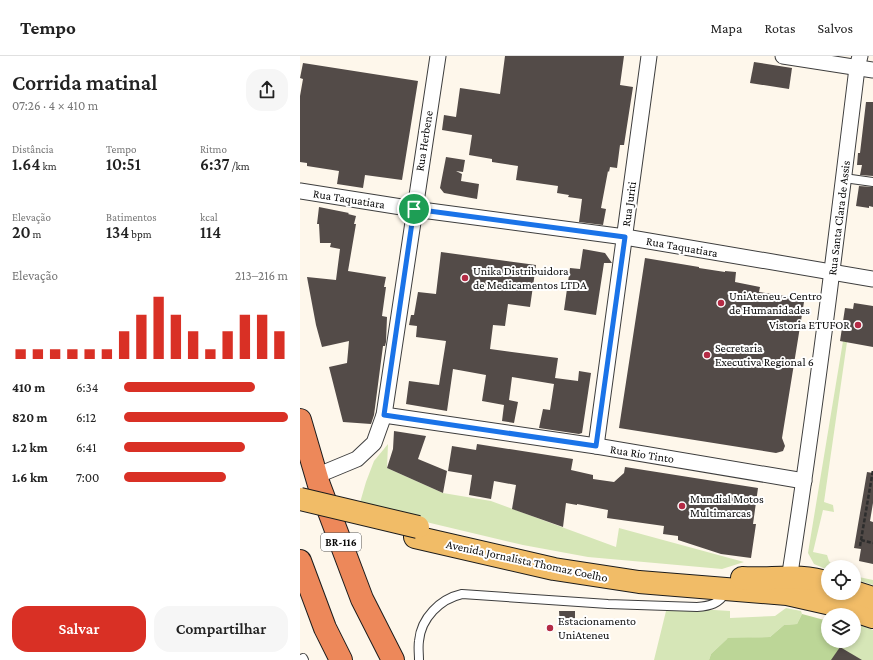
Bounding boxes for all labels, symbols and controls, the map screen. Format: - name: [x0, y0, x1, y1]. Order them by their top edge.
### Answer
- text: Tempo: [20, 17, 76, 38]
- text: Mapa: [711, 20, 742, 36]
- text: Rotas: [764, 20, 796, 36]
- text: Salvos: [818, 20, 853, 36]
- button: share: [246, 69, 288, 111]
- text: Corrida matinal: [12, 70, 157, 95]
- text: 07:26 · 4 × 410 m: [12, 98, 98, 113]
- street label: Rua Herbene: [412, 110, 436, 172]
- text: Distância: [12, 143, 54, 155]
- text: Tempo: [106, 143, 136, 155]
- text: Ritmo: [200, 143, 227, 155]
- text: 1.64: [12, 155, 40, 174]
- text: 10:51: [106, 155, 141, 174]
- text: 6:37: [200, 155, 230, 174]
- text: km: [40, 160, 57, 172]
- text: /km: [230, 160, 250, 172]
- street label: Rua Santa Clara de Assis: [825, 160, 853, 276]
- street label: Rua Juriti: [619, 181, 639, 227]
- street label: Rua Taquatiara: [312, 186, 386, 212]
- pin: [397, 192, 431, 226]
- icon: arrive: [403, 198, 425, 220]
- text: Elevação: [12, 211, 51, 223]
- text: Batimentos: [106, 211, 157, 223]
- text: kcal: [200, 211, 218, 223]
- text: 20: [12, 223, 30, 242]
- text: 134: [106, 223, 129, 242]
- text: 114: [200, 223, 221, 242]
- text: m: [30, 228, 41, 240]
- text: bpm: [129, 228, 152, 240]
- street label: Rua Taquatiara: [645, 234, 719, 260]
- place label: Unika Distribuidora de Medicamentos LTDA: [473, 264, 587, 292]
- text: Elevação: [12, 268, 58, 283]
- text: 213–216 m: [235, 268, 288, 283]
- marker: Unika Distribuidora de Medicamentos LTDA: [460, 273, 470, 283]
- place label: UniAteneu - Centro de Humanidades: [729, 289, 822, 317]
- marker: UniAteneu - Centro de Humanidades: [716, 298, 726, 308]
- place label: Vistoria ETUFOR: [769, 318, 850, 332]
- marker: Vistoria ETUFOR: [853, 320, 863, 330]
- place label: Secretaria Executiva Regional 6: [715, 341, 814, 369]
- marker: Secretaria Executiva Regional 6: [702, 350, 712, 360]
- text: 410 m: [12, 380, 45, 395]
- text: 6:34: [76, 380, 98, 395]
- text: 820 m: [12, 410, 48, 425]
- text: 6:12: [76, 410, 96, 425]
- text: 1.2 km: [12, 440, 48, 455]
- text: 6:41: [76, 440, 97, 455]
- street label: Rua Rio Tinto: [609, 442, 675, 466]
- text: 1.6 km: [12, 470, 48, 485]
- text: 7:00: [76, 470, 99, 485]
- place label: Mundial Motos Multimarcas: [690, 492, 764, 520]
- marker: Mundial Motos Multimarcas: [677, 501, 687, 511]
- road number: BR-116: [321, 533, 361, 551]
- street label: Avenida Jornalista Thomaz Coelho: [445, 537, 609, 585]
- map controls: [821, 560, 861, 648]
- button: locate: [821, 560, 861, 600]
- button: Salvar: [12, 606, 146, 652]
- button: Compartilhar: [154, 606, 288, 652]
- button: layers: [821, 608, 861, 648]
- place label: Estacionamento UniAteneu: [558, 614, 636, 642]
- marker: Estacionamento UniAteneu: [545, 623, 555, 633]

